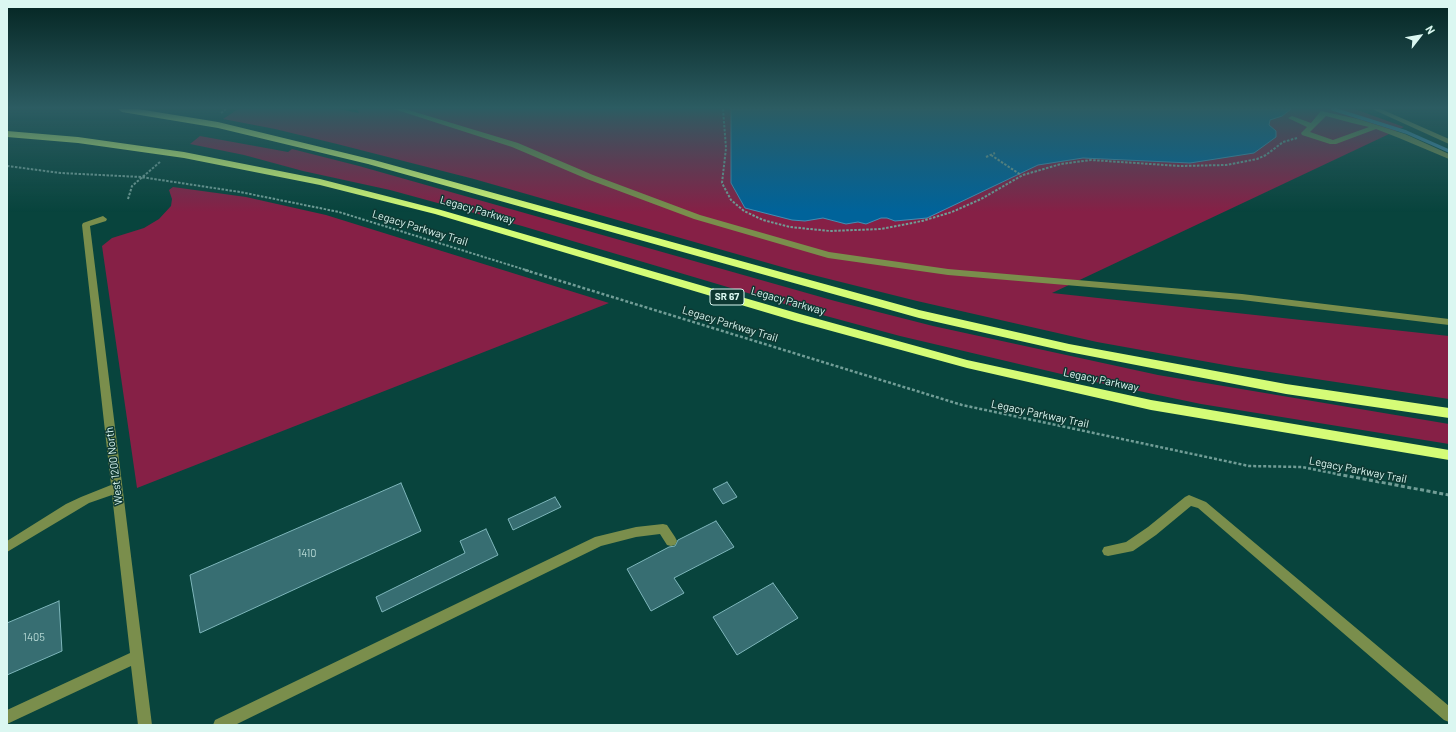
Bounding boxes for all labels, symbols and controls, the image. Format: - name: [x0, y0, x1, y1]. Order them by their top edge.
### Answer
- north arrow: [1400, 16, 1440, 56]
- text: N: [1423, 23, 1438, 36]
- street label: Legacy Parkway: [438, 193, 516, 227]
- street label: Legacy Parkway Trail: [371, 207, 469, 249]
- street label: Legacy Parkway: [749, 284, 827, 318]
- road number: SR 67: [710, 289, 744, 305]
- street label: Legacy Parkway Trail: [681, 303, 779, 345]
- street label: Legacy Parkway: [1062, 366, 1140, 394]
- street label: Legacy Parkway Trail: [990, 397, 1090, 431]
- street label: West 1200 North: [103, 426, 125, 506]
- street label: Legacy Parkway Trail: [1308, 454, 1408, 486]
- house number: 1410: [298, 546, 316, 560]
- house number: 1405: [23, 630, 45, 644]

